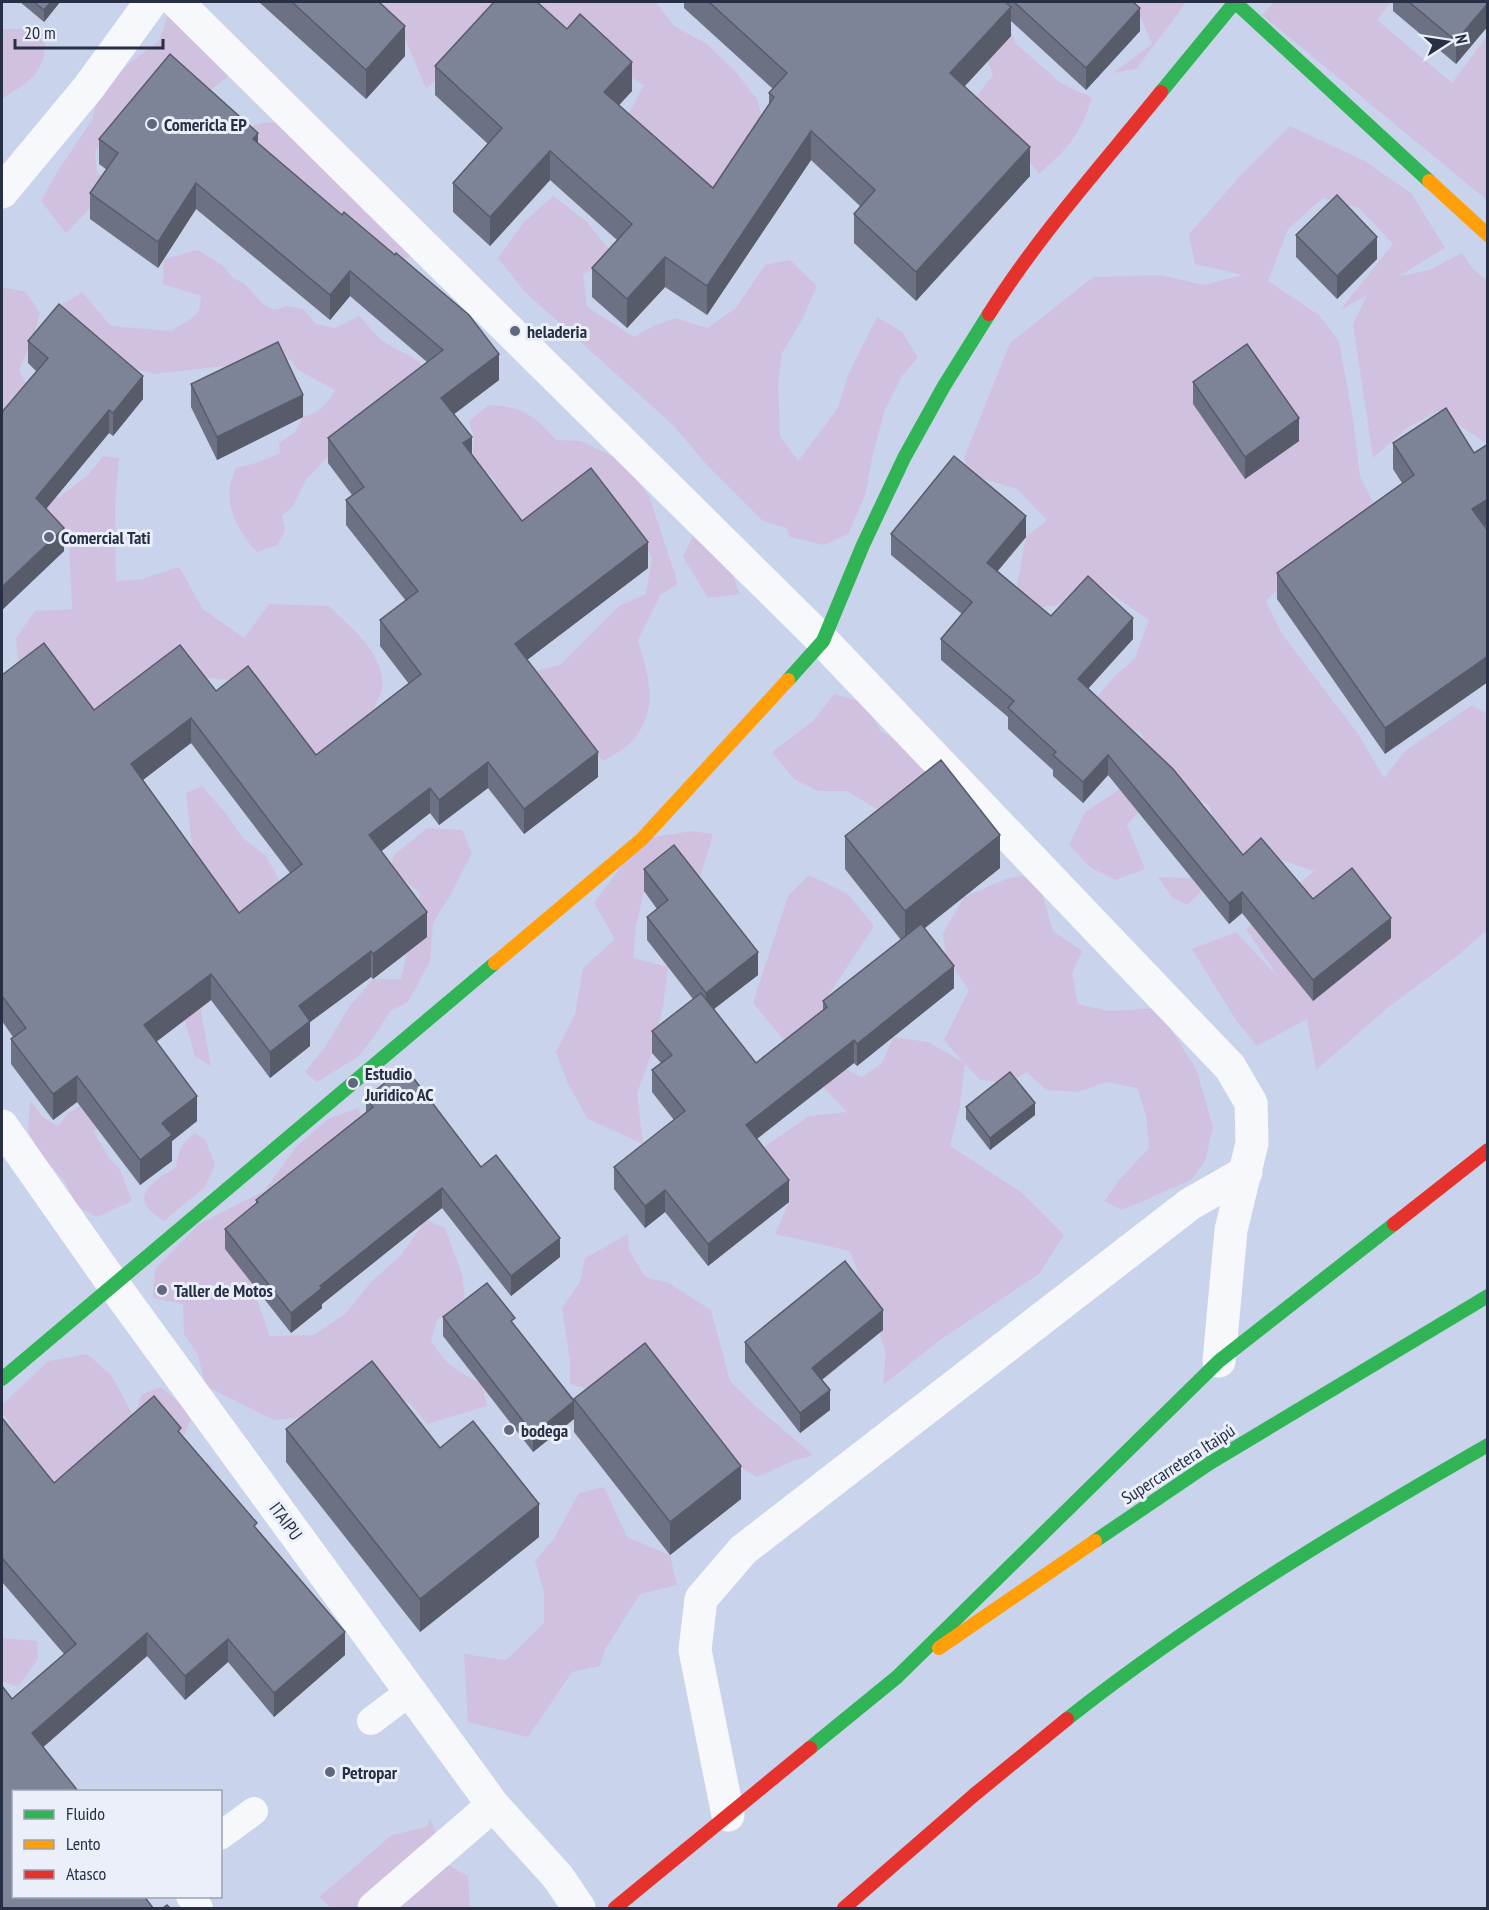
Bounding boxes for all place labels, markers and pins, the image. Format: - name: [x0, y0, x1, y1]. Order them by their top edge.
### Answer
- place label: Comericla EP: [164, 113, 247, 136]
- marker: Comericla EP: [145, 117, 159, 131]
- place label: heladeria: [527, 320, 587, 343]
- marker: heladeria: [508, 324, 522, 338]
- place label: Comercial Tati: [61, 526, 151, 549]
- marker: Comercial Tati: [42, 530, 56, 544]
- place label: Estudio Juridico AC: [364, 1062, 434, 1106]
- marker: Estudio Juridico AC: [346, 1076, 360, 1090]
- place label: Taller de Motos: [174, 1279, 273, 1302]
- marker: Taller de Motos: [155, 1283, 169, 1297]
- place label: bodega: [521, 1419, 568, 1442]
- marker: bodega: [502, 1423, 516, 1437]
- place label: Petropar: [342, 1761, 398, 1784]
- marker: Petropar: [323, 1765, 337, 1779]

